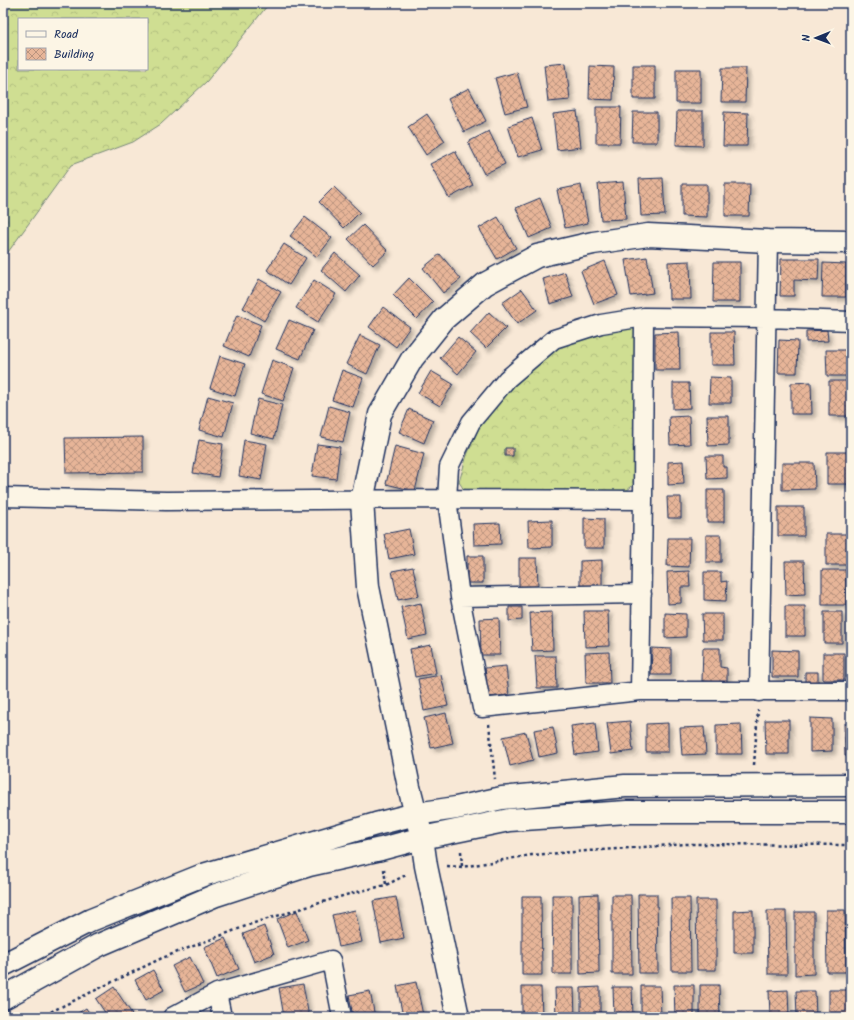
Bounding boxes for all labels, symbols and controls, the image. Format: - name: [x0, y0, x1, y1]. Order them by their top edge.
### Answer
- legend: [18, 18, 148, 70]
- north arrow: [796, 18, 836, 58]
- text: Road: [54, 25, 79, 44]
- text: N: [798, 34, 816, 42]
- text: Building: [54, 45, 94, 64]

